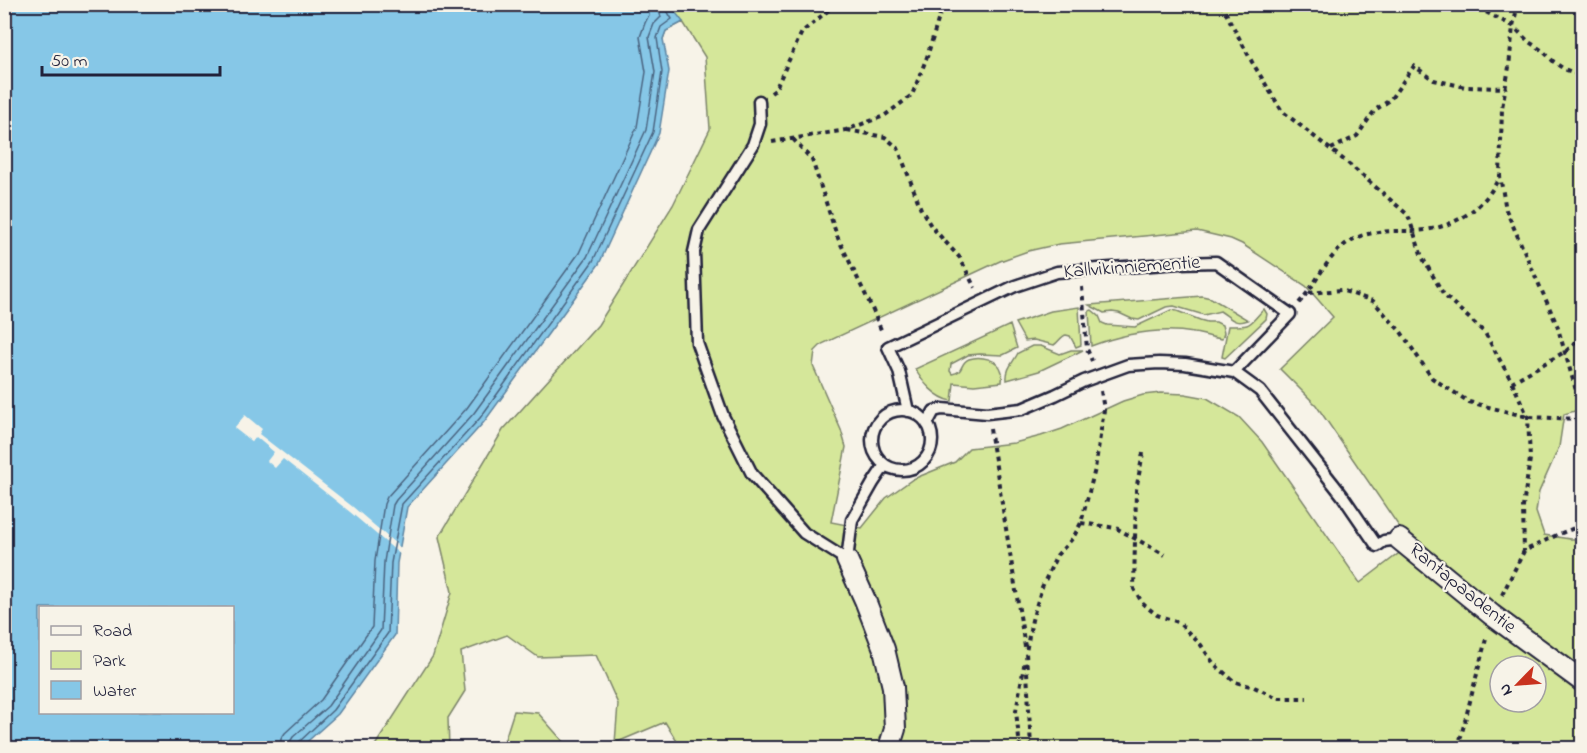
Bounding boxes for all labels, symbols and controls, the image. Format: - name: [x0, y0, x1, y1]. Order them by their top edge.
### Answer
- scale bar: [42, 39, 220, 77]
- text: 50 m: [51, 49, 88, 75]
- street label: Kallvikinniementie: [1063, 249, 1201, 287]
- street label: Rantapaadentie: [1402, 536, 1522, 642]
- legend: [39, 606, 234, 714]
- text: Road: [93, 619, 132, 645]
- text: Park: [93, 649, 126, 675]
- north arrow: [1488, 654, 1548, 714]
- text: Water: [93, 679, 137, 705]
- text: N: [1493, 679, 1519, 699]

